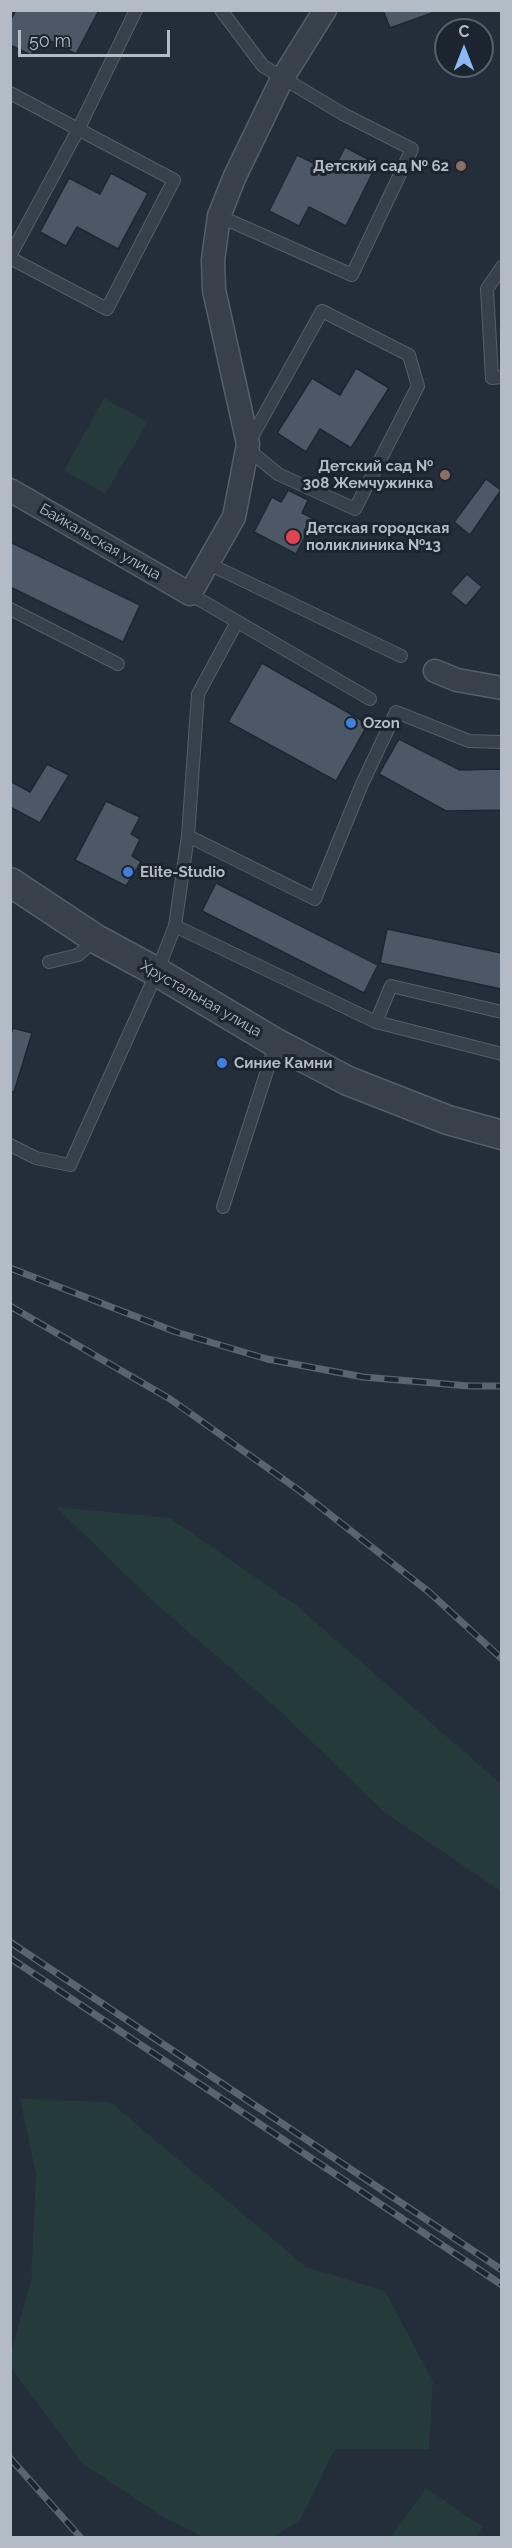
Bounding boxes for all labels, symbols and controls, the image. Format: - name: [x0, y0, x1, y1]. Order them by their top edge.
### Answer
- scale bar: [21, 18, 172, 56]
- north arrow: [434, 18, 494, 78]
- text: С: [459, 22, 469, 41]
- text: 50 m: [29, 30, 71, 51]
- place label: Детский сад № 62: [313, 157, 449, 175]
- marker: Детский сад № 62: [454, 159, 468, 173]
- place label: Детский сад № 308 Жемчужинка: [303, 457, 433, 492]
- marker: Детский сад № 308 Жемчужинка: [438, 468, 452, 482]
- street label: Байкальская улица: [36, 500, 164, 584]
- place label: Детская городская поликлиника №13: [306, 519, 449, 554]
- marker: Детская городская поликлиника №13: [284, 528, 302, 546]
- place label: Ozon: [363, 714, 400, 732]
- marker: Ozon: [344, 716, 358, 730]
- place label: Elite-Studio: [140, 863, 225, 881]
- marker: Elite-Studio: [121, 865, 135, 879]
- street label: Хрустальная улица: [137, 957, 265, 1041]
- place label: Синие Камни: [234, 1054, 332, 1072]
- marker: Синие Камни: [215, 1056, 229, 1070]

